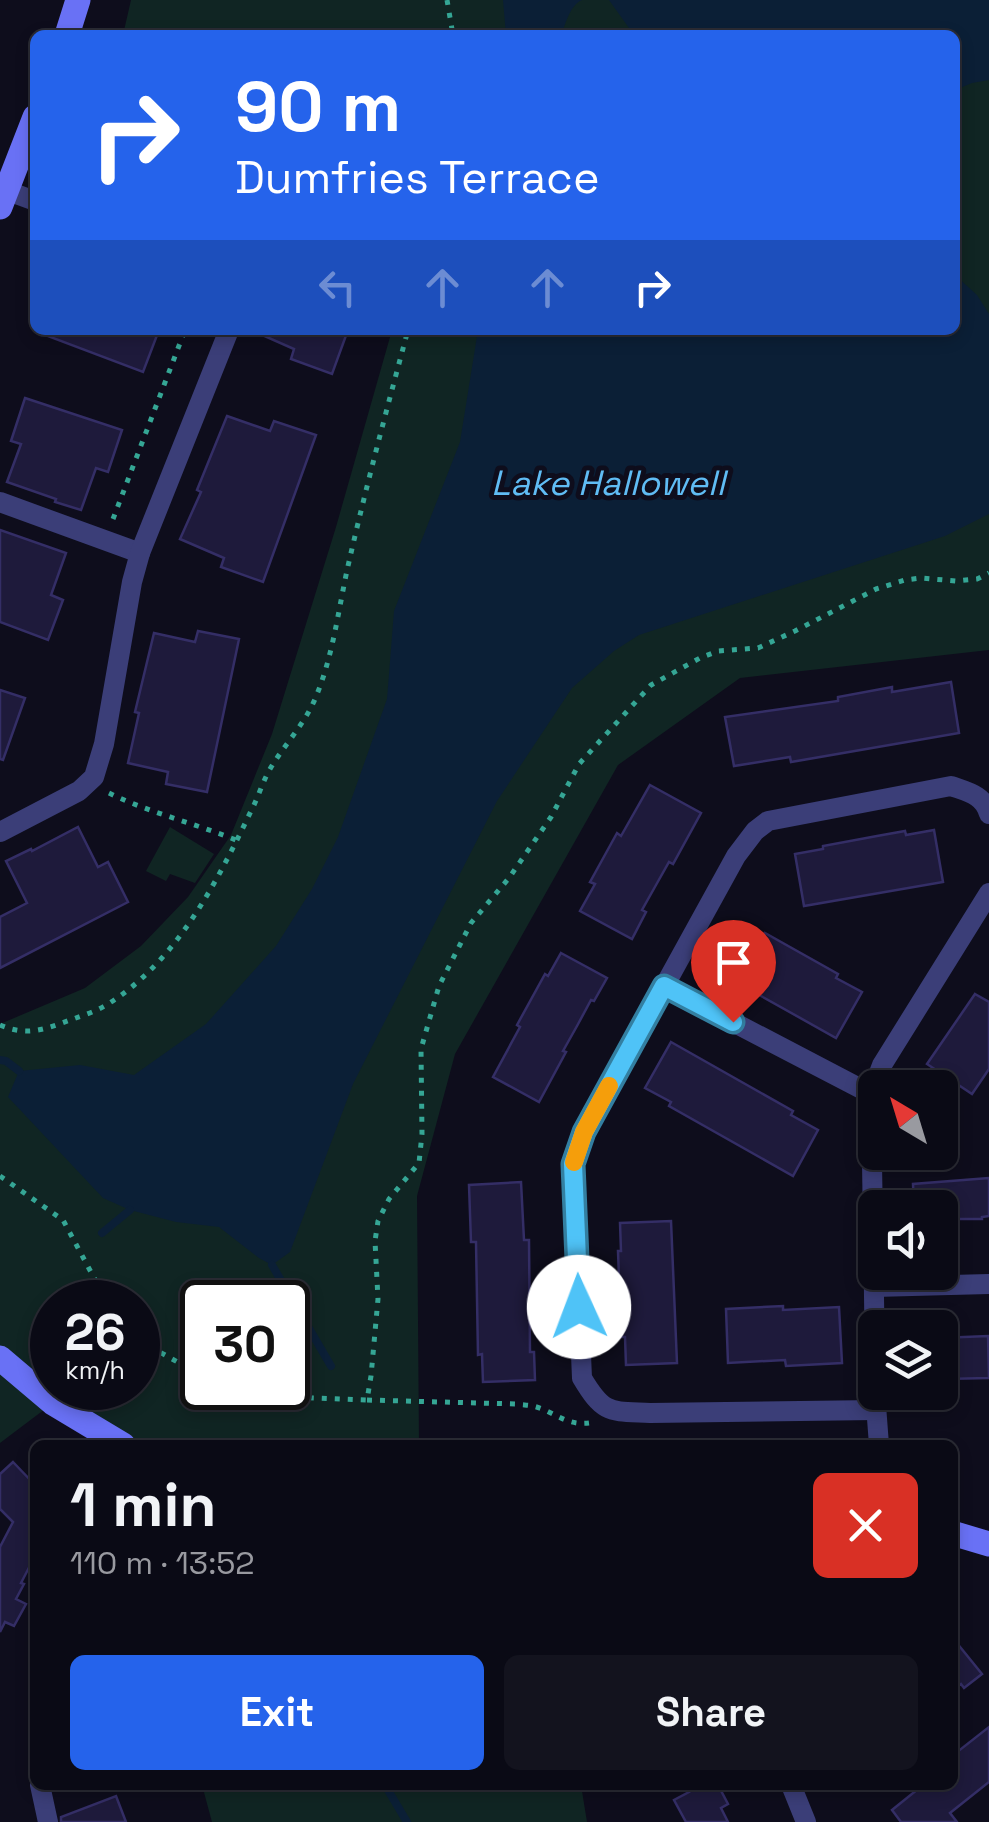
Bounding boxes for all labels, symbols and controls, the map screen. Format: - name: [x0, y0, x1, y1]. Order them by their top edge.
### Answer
- text: 90 m: [235, 62, 401, 151]
- icon: right: [70, 70, 200, 200]
- text: Dumfries Terrace: [235, 149, 600, 206]
- icon: left: [310, 260, 365, 315]
- icon: ahead: [415, 260, 470, 315]
- icon: ahead: [520, 260, 575, 315]
- icon: right: [625, 260, 680, 315]
- water label: Lake Hallowell: [491, 461, 728, 505]
- pin: [691, 920, 776, 1023]
- icon: arrive: [706, 935, 761, 990]
- north arrow: [858, 1070, 958, 1170]
- map controls: [858, 1070, 958, 1410]
- button: sound: [858, 1190, 958, 1290]
- position arrow: [527, 1255, 631, 1359]
- speed limit sign: 30: [180, 1280, 310, 1410]
- text: 26: [65, 1301, 125, 1365]
- button: layers: [858, 1310, 958, 1410]
- text: km/h: [65, 1354, 125, 1386]
- text: 1 min: [70, 1467, 217, 1544]
- button: close: [813, 1473, 918, 1578]
- text: 110 m · 13:52: [70, 1543, 254, 1583]
- button: Exit: [70, 1655, 484, 1770]
- button: Share: [504, 1655, 918, 1770]

